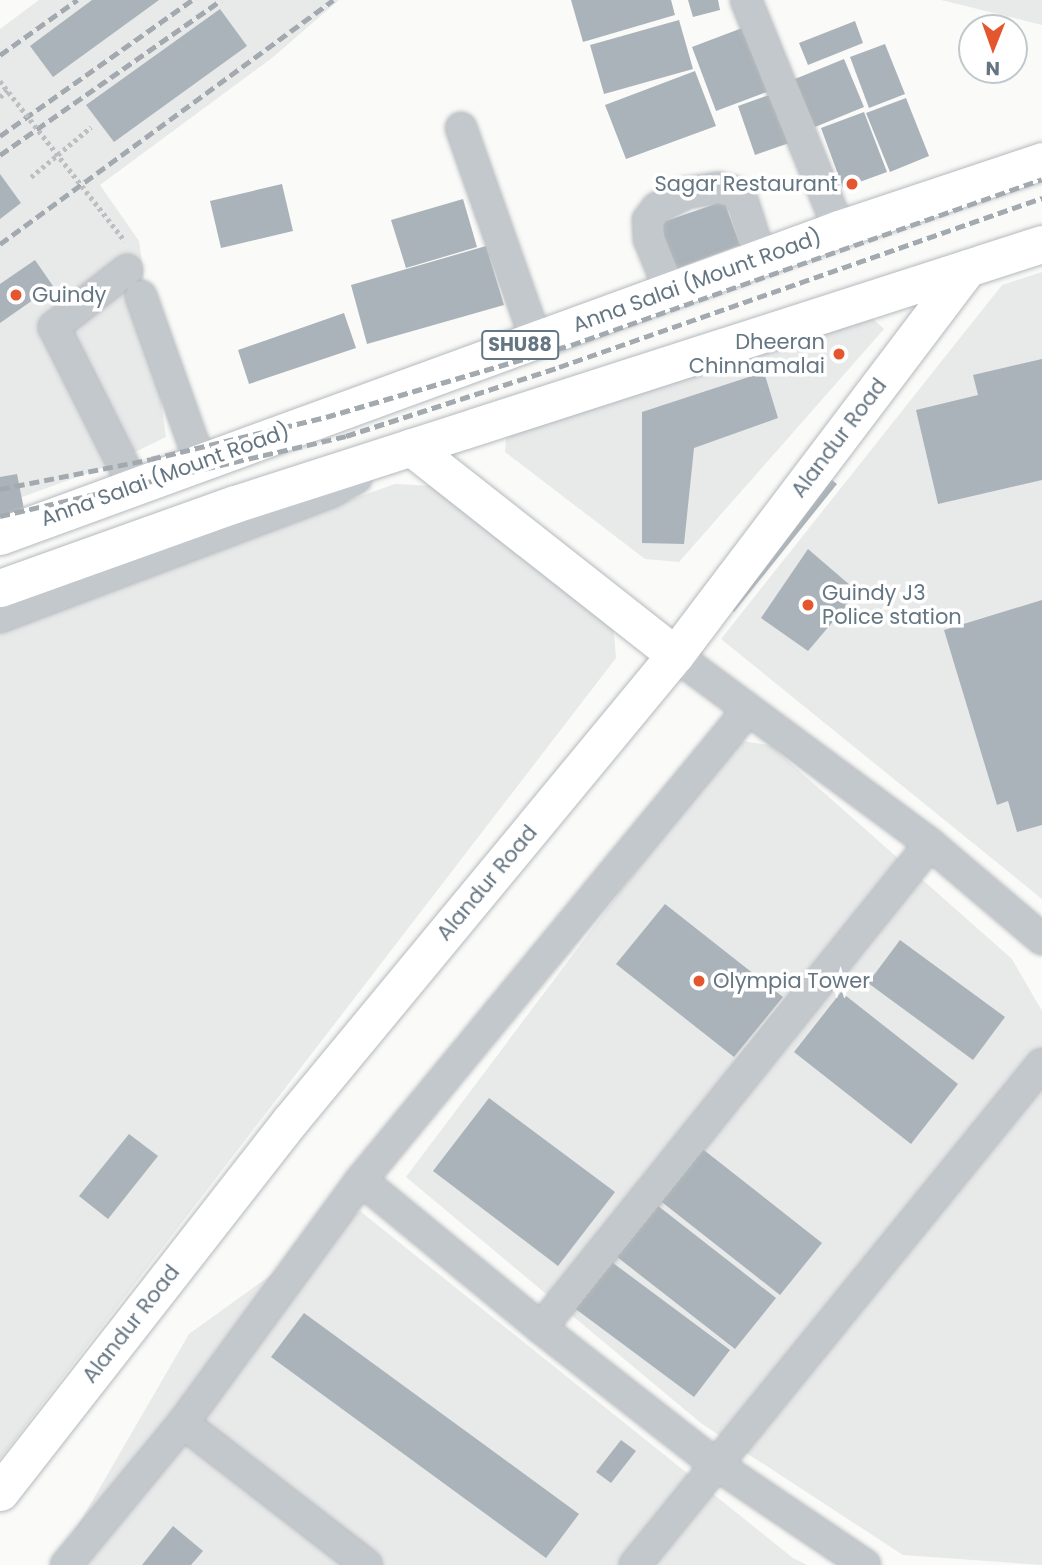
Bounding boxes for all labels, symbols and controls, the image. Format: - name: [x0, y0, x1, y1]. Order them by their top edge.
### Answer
- north arrow: [958, 14, 1028, 84]
- text: N: [985, 55, 1000, 82]
- place label: Sagar Restaurant: [655, 171, 838, 197]
- marker: Sagar Restaurant: [844, 176, 860, 192]
- street label: Anna Salai (Mount Road): [569, 224, 825, 338]
- place label: Guindy: [32, 282, 106, 308]
- marker: Guindy: [6, 285, 26, 305]
- place label: Dheeran Chinnamalai: [689, 329, 825, 379]
- road number: SHU88: [480, 330, 560, 360]
- marker: Dheeran Chinnamalai: [831, 346, 847, 362]
- street label: Alandur Road: [786, 373, 892, 503]
- street label: Anna Salai (Mount Road): [37, 418, 293, 532]
- place label: Guindy J3 Police station: [822, 580, 962, 630]
- marker: Guindy J3 Police station: [800, 597, 816, 613]
- street label: Alandur Road: [432, 820, 542, 946]
- place label: Olympia Tower: [713, 968, 870, 994]
- marker: Olympia Tower: [691, 973, 707, 989]
- street label: Alandur Road: [77, 1260, 185, 1388]

